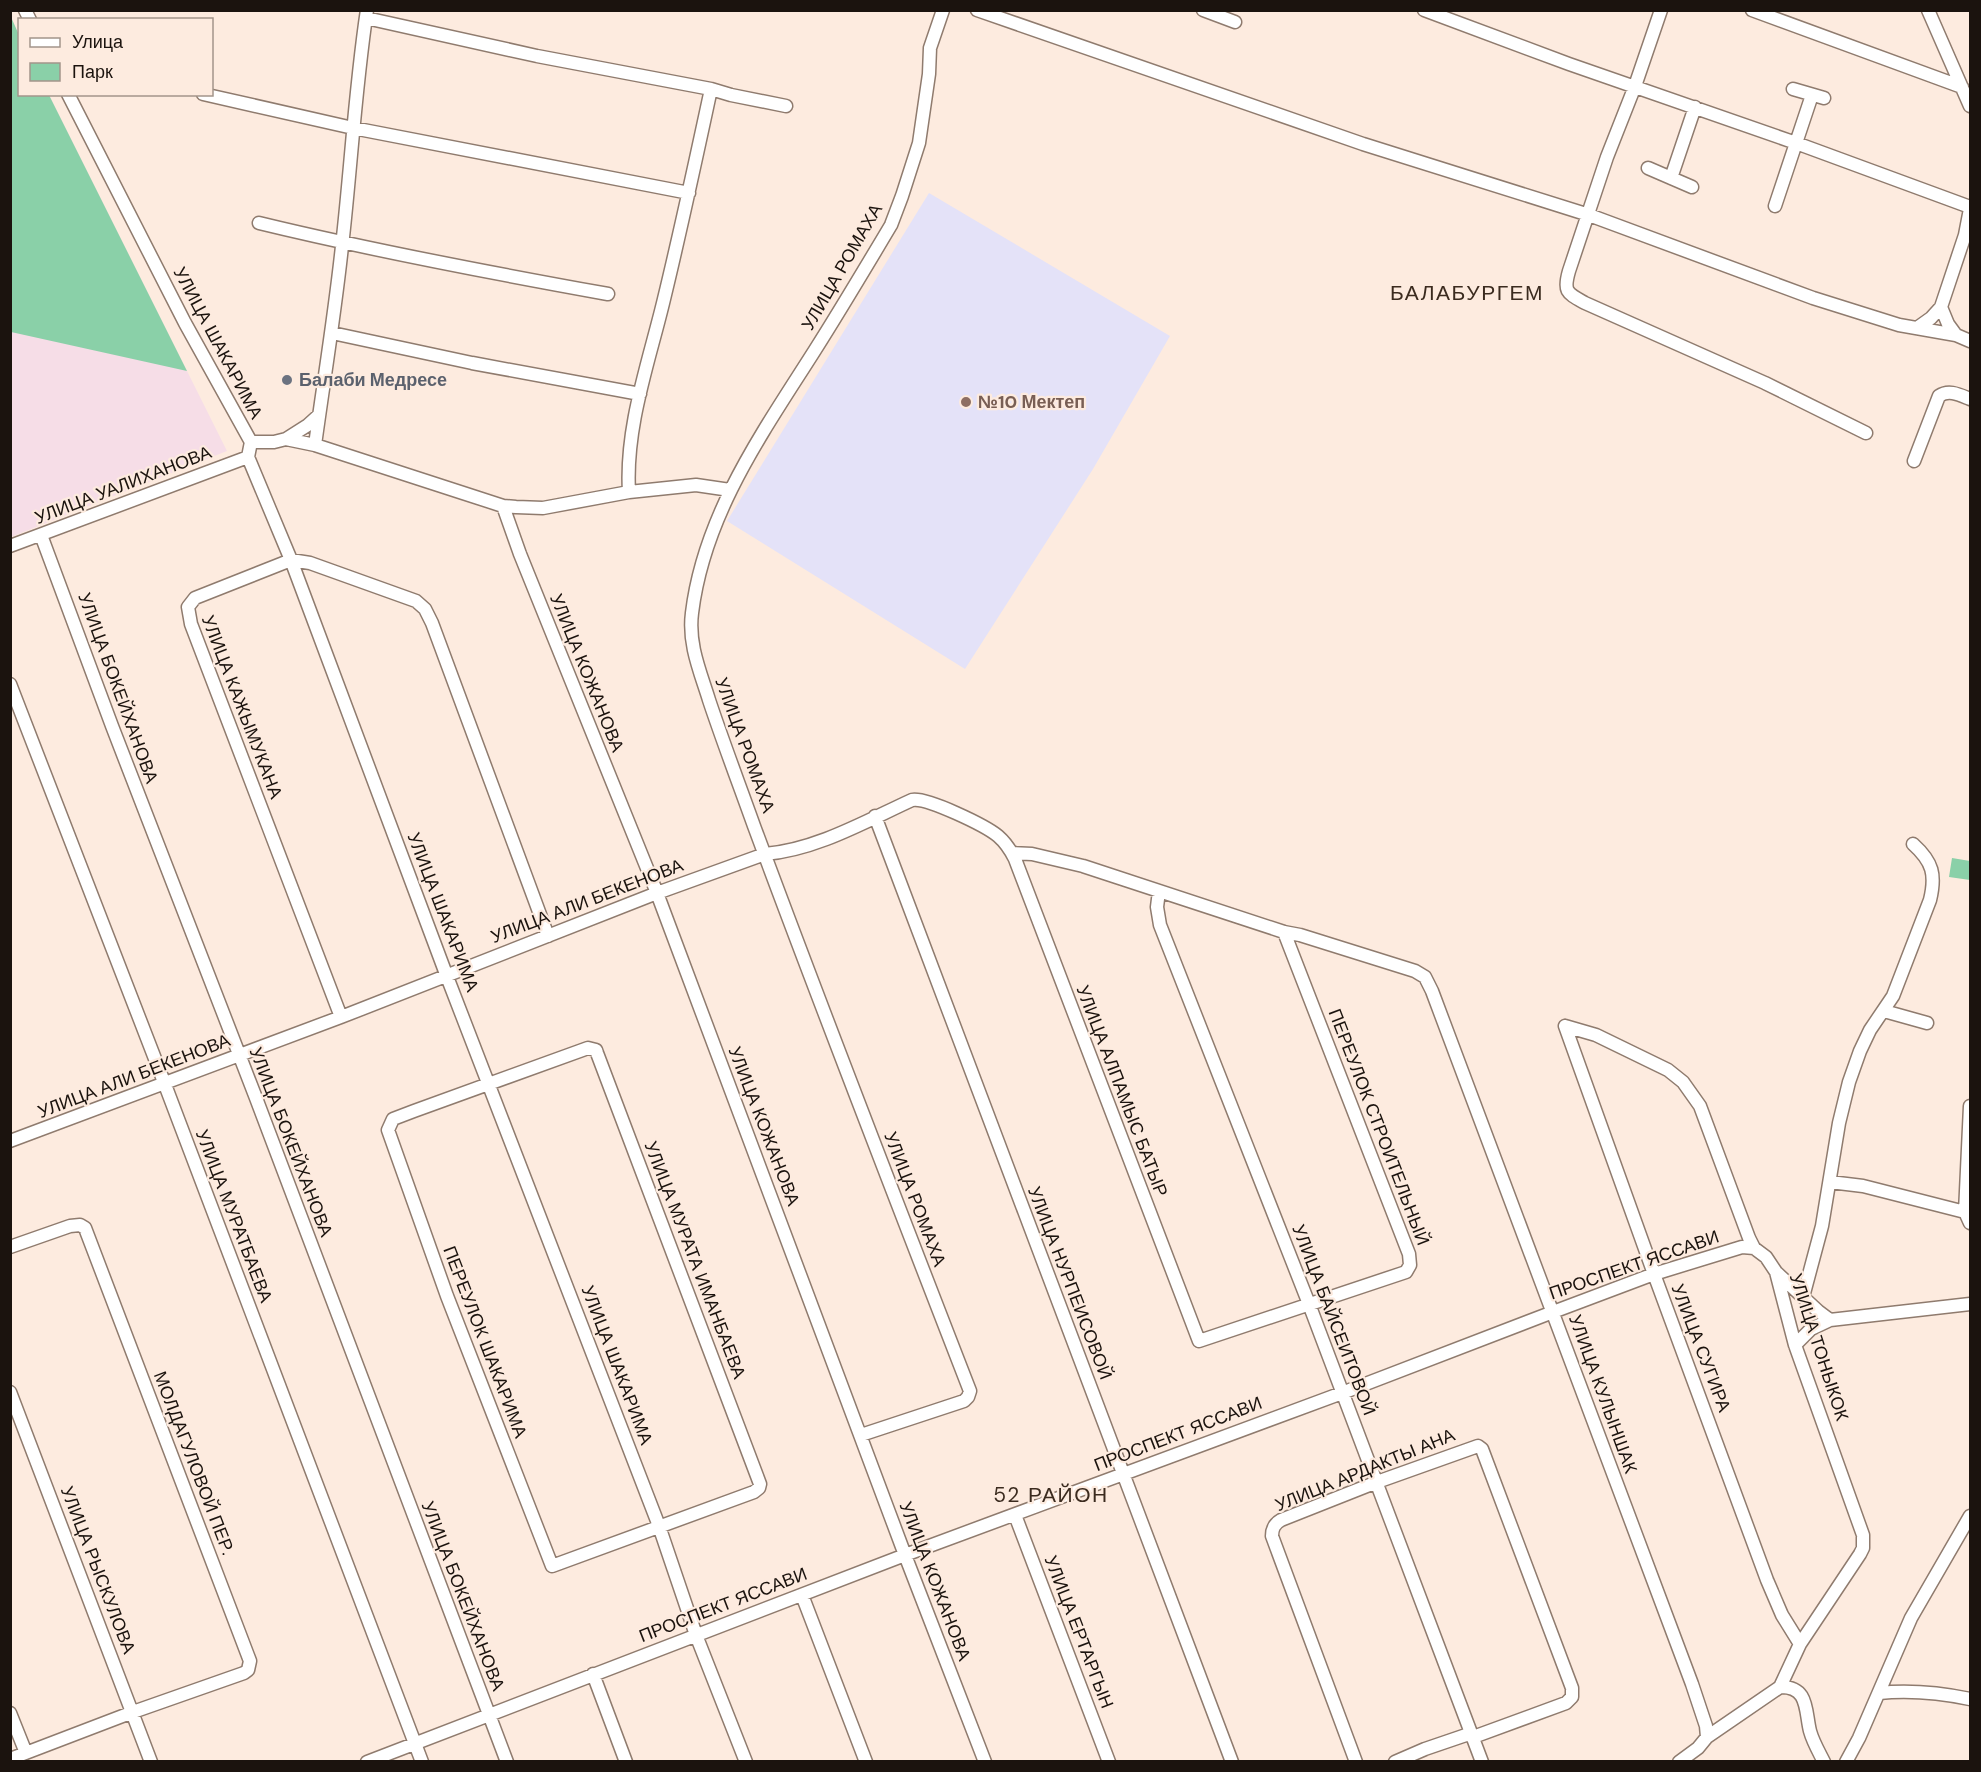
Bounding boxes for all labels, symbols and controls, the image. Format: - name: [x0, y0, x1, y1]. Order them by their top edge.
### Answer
- legend: [18, 18, 213, 96]
- text: Улица: [72, 30, 124, 54]
- text: Парк: [72, 60, 113, 84]
- street label: УЛИЦА РОМАХА: [796, 199, 888, 335]
- street label: УЛИЦА ШАКАРИМА: [168, 263, 268, 423]
- district label: БАЛАБУРГЕМ: [1390, 279, 1544, 307]
- place label: Балаби Медресе: [299, 368, 447, 392]
- marker: Балаби Медресе: [280, 373, 294, 387]
- place label: №10 Мектеп: [978, 390, 1085, 414]
- marker: №10 Мектеп: [959, 395, 973, 409]
- street label: УЛИЦА УАЛИХАНОВА: [31, 440, 215, 530]
- street label: УЛИЦА БОКЕЙХАНОВА: [72, 589, 164, 787]
- street label: УЛИЦА КОЖАНОВА: [544, 590, 630, 756]
- street label: УЛИЦА КАЖЫМУКАНА: [196, 612, 288, 802]
- street label: УЛИЦА РОМАХА: [709, 674, 781, 816]
- street label: УЛИЦА ШАКАРИМА: [402, 829, 484, 995]
- street label: УЛИЦА АЛИ БЕКЕНОВА: [487, 853, 687, 949]
- street label: УЛИЦА АЛПАМЫС БАТЫР: [1071, 982, 1173, 1200]
- street label: ПЕРЕУЛОК СТРОИТЕЛЬНЫЙ: [1323, 1005, 1435, 1249]
- street label: УЛИЦА АЛИ БЕКЕНОВА: [34, 1028, 234, 1124]
- street label: УЛИЦА КОЖАНОВА: [723, 1043, 805, 1209]
- street label: УЛИЦА БОКЕЙХАНОВА: [244, 1044, 338, 1240]
- street label: УЛИЦА МУРАТБАЕВА: [190, 1126, 278, 1306]
- street label: УЛИЦА РОМАХА: [878, 1128, 952, 1270]
- street label: УЛИЦА МУРАТА ИМАНБАЕВА: [639, 1138, 751, 1382]
- street label: УЛИЦА НУРПЕИСОВОЙ: [1022, 1183, 1118, 1383]
- street label: УЛИЦА БАЙСЕИТОВОЙ: [1287, 1221, 1381, 1419]
- street label: ПРОСПЕКТ ЯССАВИ: [1546, 1225, 1722, 1305]
- street label: ПЕРЕУЛОК ШАКАРИМА: [437, 1243, 533, 1441]
- street label: УЛИЦА ТОНЫКОК: [1784, 1270, 1854, 1424]
- street label: УЛИЦА СУГИРА: [1666, 1281, 1736, 1415]
- street label: УЛИЦА ШАКАРИМА: [576, 1282, 658, 1448]
- street label: УЛИЦА КУЛЫНШАК: [1563, 1311, 1643, 1477]
- street label: МОЛДАГУЛОВОЙ ПЕР.: [148, 1368, 240, 1558]
- street label: ПРОСПЕКТ ЯССАВИ: [1090, 1391, 1266, 1477]
- street label: УЛИЦА АРДАКТЫ АНА: [1272, 1423, 1458, 1517]
- district label: 52 РАЙОН: [993, 1481, 1109, 1509]
- street label: УЛИЦА РЫСКУЛОВА: [55, 1483, 141, 1657]
- street label: УЛИЦА БОКЕЙХАНОВА: [416, 1498, 510, 1694]
- street label: УЛИЦА КОЖАНОВА: [894, 1498, 976, 1664]
- street label: УЛИЦА ЕРТАРГЫН: [1039, 1552, 1119, 1712]
- street label: ПРОСПЕКТ ЯССАВИ: [635, 1562, 811, 1648]

